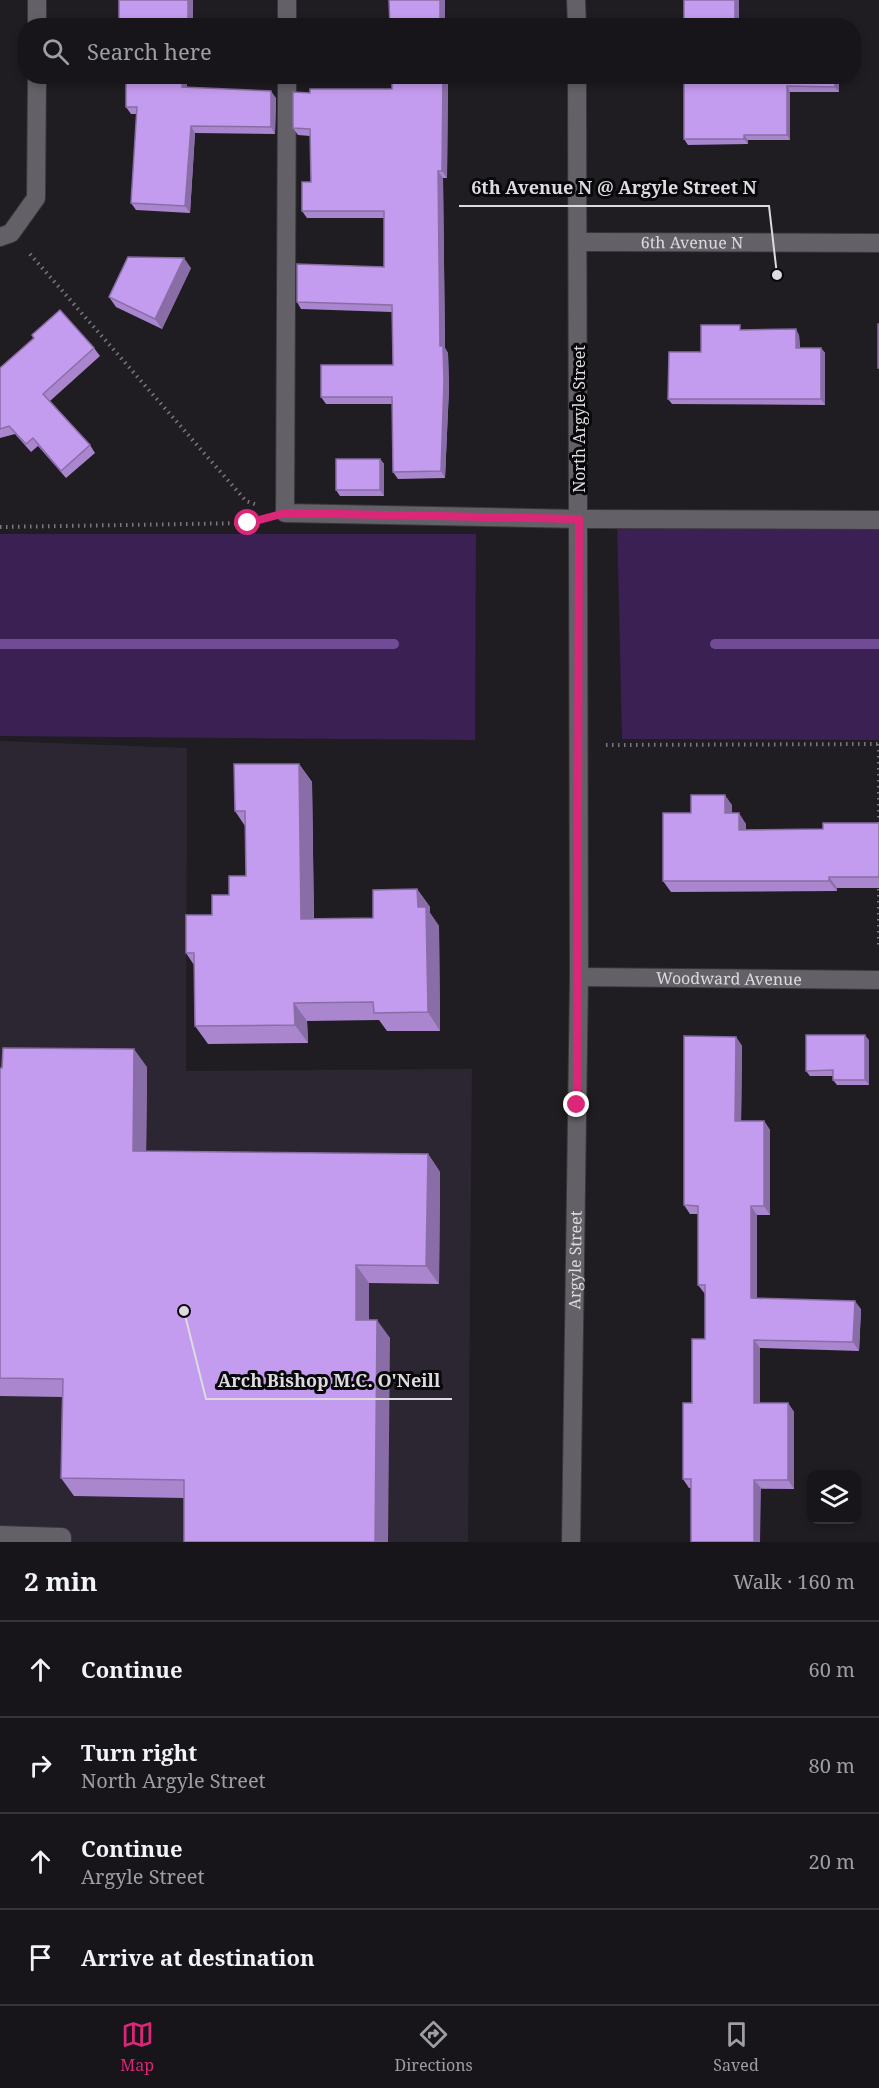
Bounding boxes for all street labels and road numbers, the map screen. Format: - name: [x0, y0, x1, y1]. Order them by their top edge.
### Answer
- street label: 6th Avenue N: [641, 231, 743, 254]
- street label: North Argyle Street: [568, 345, 590, 493]
- street label: Woodward Avenue: [656, 967, 802, 990]
- street label: Argyle Street: [563, 1210, 587, 1310]

